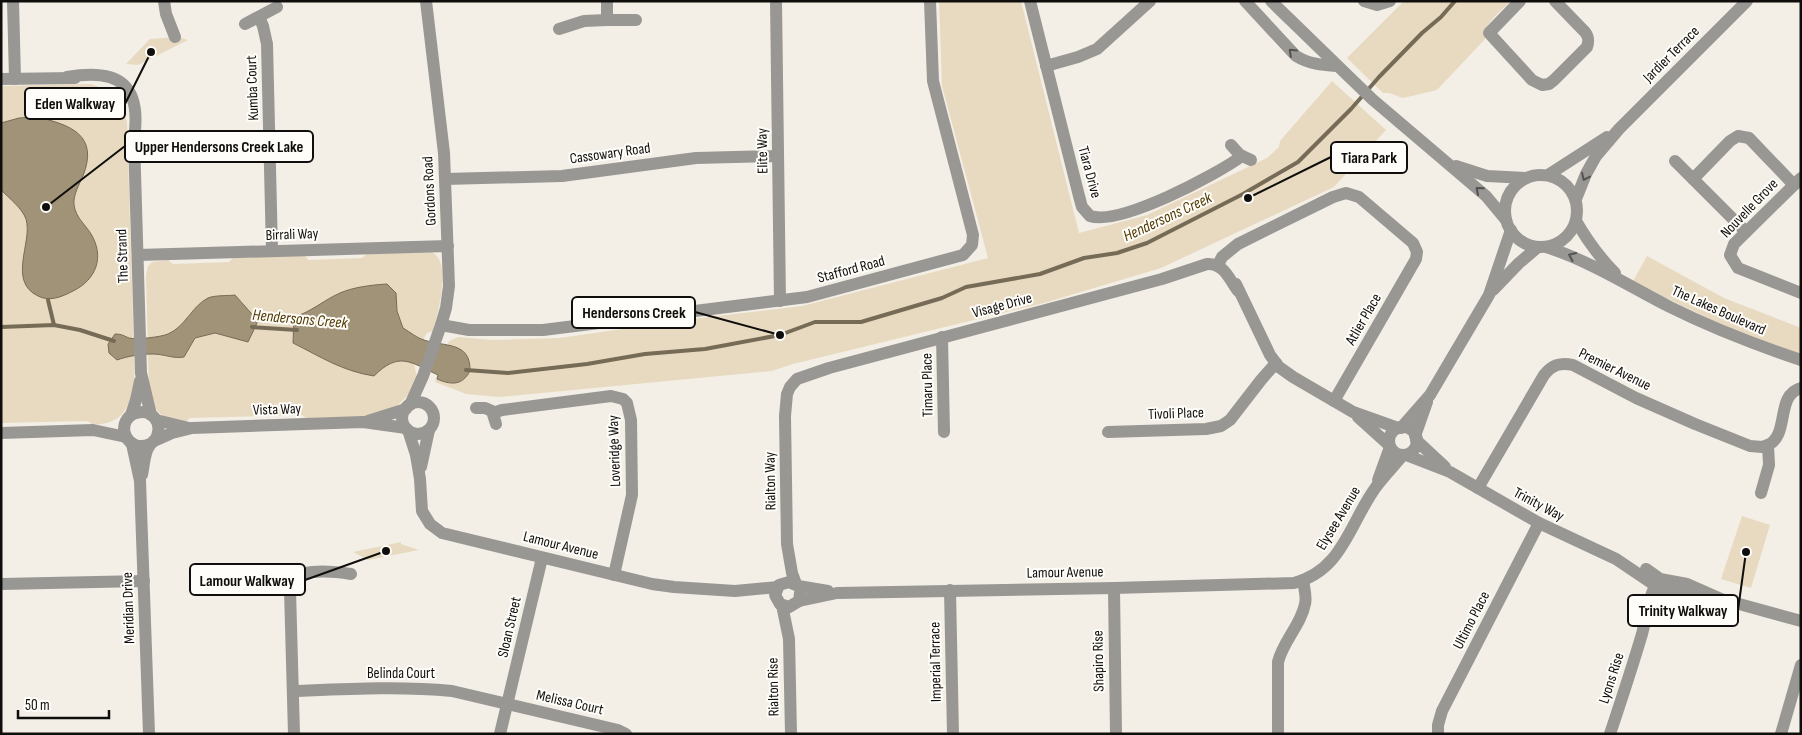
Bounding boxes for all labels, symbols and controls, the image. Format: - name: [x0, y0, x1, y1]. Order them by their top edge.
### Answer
- street label: Jardier Terrace: [1638, 22, 1704, 87]
- one-way arrow: [1289, 49, 1298, 58]
- street label: Kumba Court: [242, 54, 263, 121]
- callout: Eden Walkway: [25, 88, 125, 119]
- text: Eden Walkway: [35, 95, 115, 114]
- street label: Elite Way: [753, 128, 772, 174]
- callout: Upper Hendersons Creek Lake: [125, 131, 313, 162]
- text: Upper Hendersons Creek Lake: [135, 138, 303, 157]
- street label: Cassowary Road: [569, 138, 652, 169]
- callout: Tiara Park: [1331, 142, 1407, 173]
- street label: Tiara Drive: [1073, 144, 1106, 200]
- text: Tiara Park: [1341, 149, 1397, 168]
- street label: Gordons Road: [418, 156, 441, 226]
- one-way arrow: [1581, 172, 1591, 181]
- street label: Nouvelle Grove: [1716, 175, 1782, 242]
- one-way arrow: [1476, 187, 1485, 196]
- water label: Hendersons Creek: [1120, 188, 1216, 246]
- street label: Birrali Way: [265, 224, 319, 245]
- street label: The Strand: [112, 229, 133, 283]
- street label: Stafford Road: [815, 251, 887, 288]
- one-way arrow: [1568, 251, 1577, 262]
- street label: The Lakes Boulevard: [1669, 281, 1769, 340]
- street label: Visage Drive: [970, 288, 1034, 323]
- street label: Atlier Place: [1341, 290, 1386, 349]
- callout: Hendersons Creek: [572, 297, 695, 328]
- text: Hendersons Creek: [582, 304, 686, 323]
- water label: Hendersons Creek: [252, 306, 349, 333]
- street label: Premier Avenue: [1575, 344, 1654, 395]
- street label: Timaru Place: [917, 353, 938, 417]
- street label: Vista Way: [252, 399, 302, 420]
- street label: Tivoli Place: [1148, 403, 1204, 424]
- street label: Loveridge Way: [604, 415, 625, 487]
- street label: Rialton Way: [760, 451, 781, 510]
- street label: Elysee Avenue: [1312, 483, 1365, 554]
- street label: Trinity Way: [1510, 483, 1568, 526]
- street label: Lamour Avenue: [521, 527, 600, 564]
- street label: Lamour Avenue: [1026, 562, 1104, 583]
- callout: Lamour Walkway: [190, 564, 305, 595]
- street label: Meridian Drive: [118, 572, 139, 644]
- text: Lamour Walkway: [200, 572, 295, 591]
- street label: Ultimo Place: [1449, 588, 1494, 652]
- street label: Sloan Street: [493, 595, 526, 659]
- callout: Trinity Walkway: [1628, 595, 1738, 626]
- text: Trinity Walkway: [1638, 602, 1728, 621]
- street label: Imperial Terrace: [925, 622, 946, 702]
- street label: Shapiro Rise: [1088, 630, 1109, 692]
- street label: Lyons Rise: [1594, 650, 1629, 706]
- street label: Rialton Rise: [763, 657, 784, 717]
- street label: Belinda Court: [367, 664, 435, 683]
- street label: Melissa Court: [535, 686, 606, 720]
- scale bar: [18, 688, 109, 720]
- text: 50 m: [25, 696, 50, 715]

